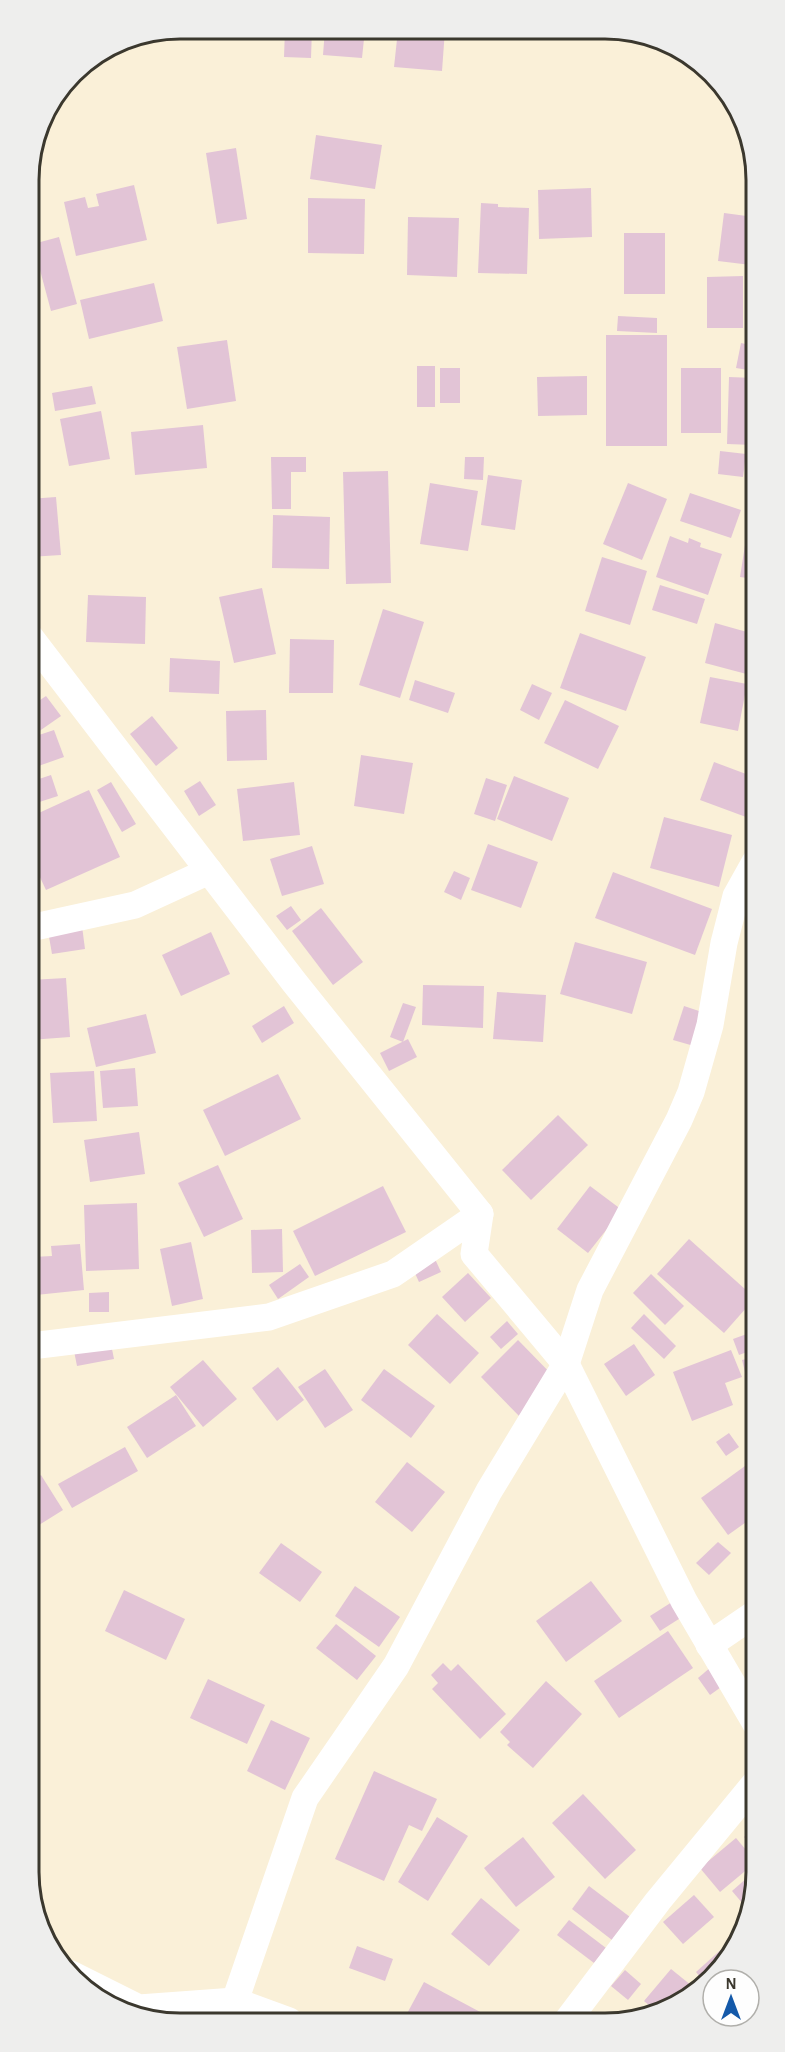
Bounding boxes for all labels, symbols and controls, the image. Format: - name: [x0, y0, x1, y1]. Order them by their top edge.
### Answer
- north arrow: [701, 1968, 761, 2028]
- text: N: [725, 1976, 737, 1992]

